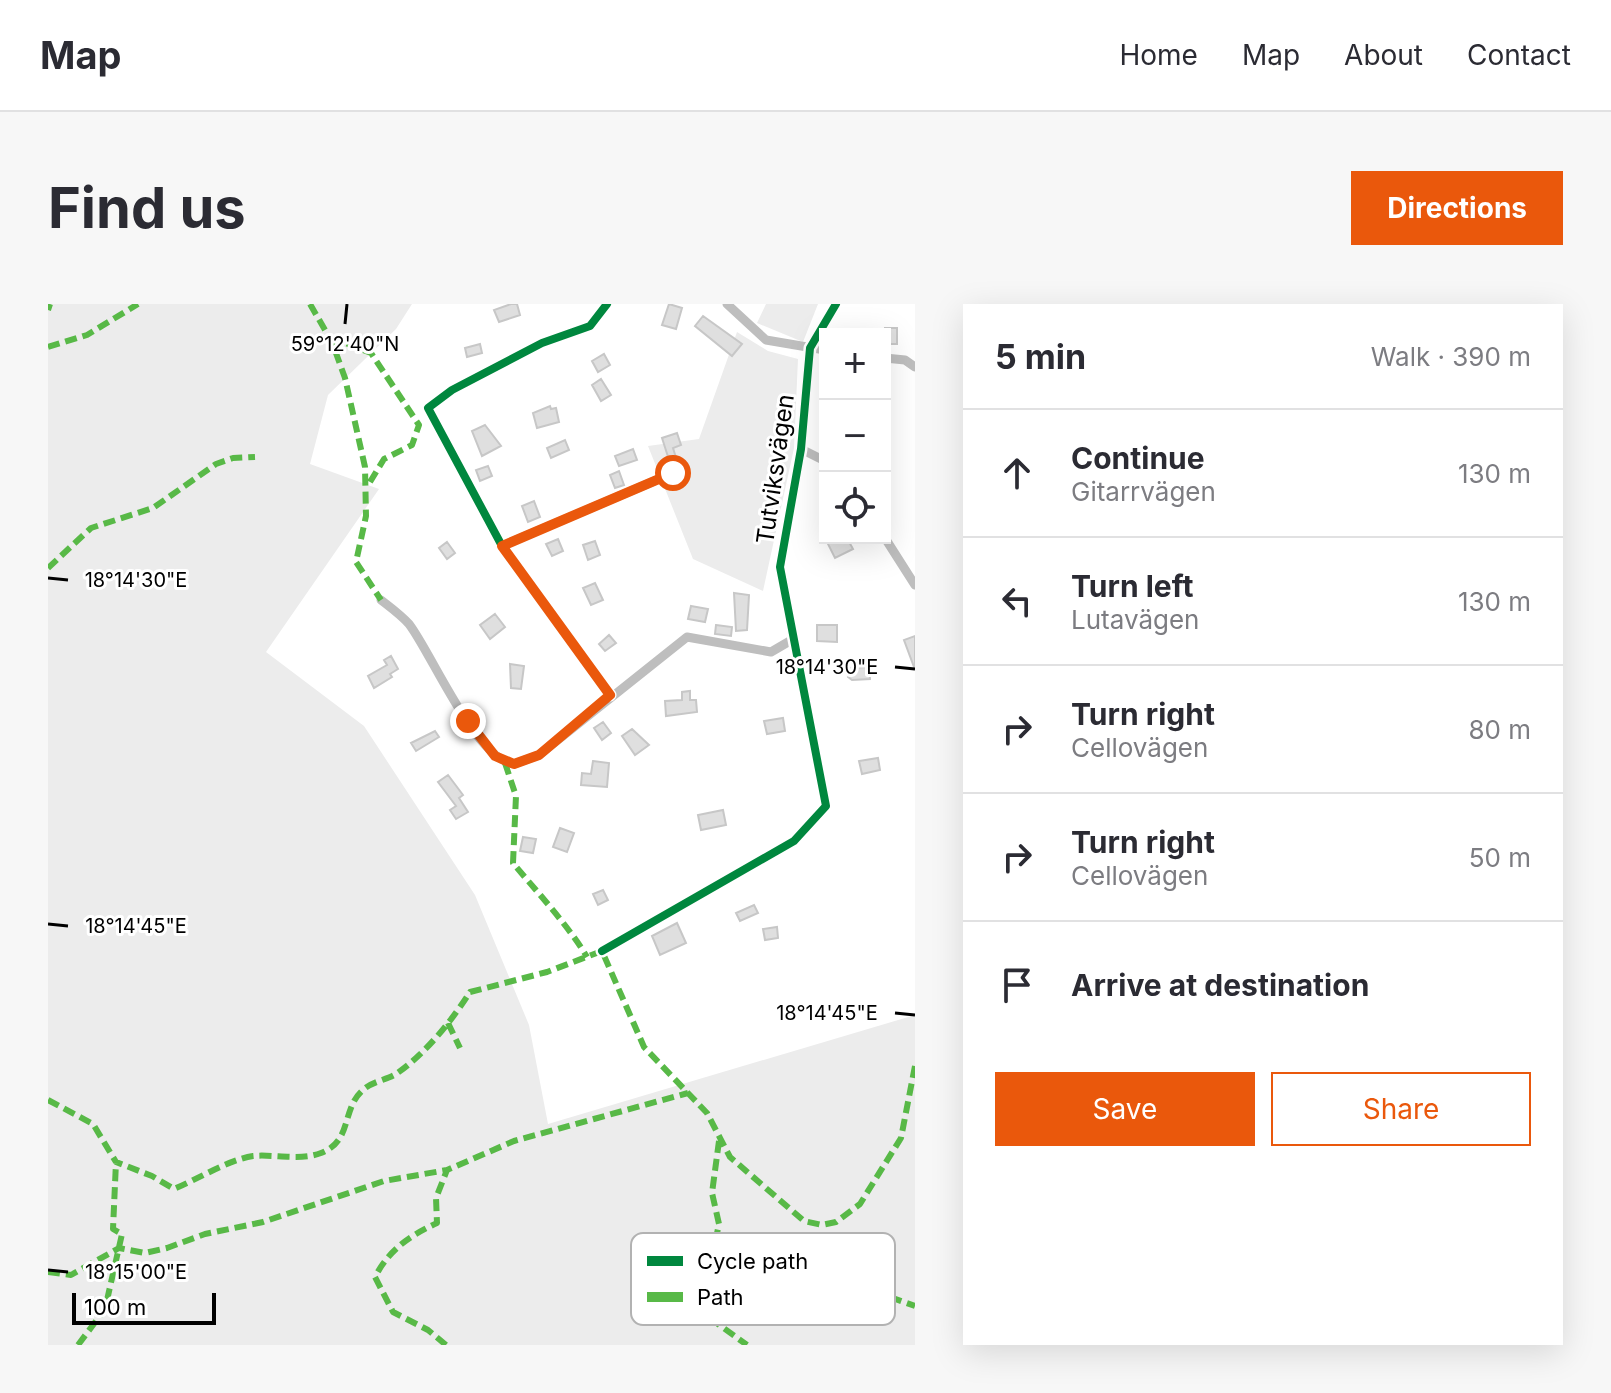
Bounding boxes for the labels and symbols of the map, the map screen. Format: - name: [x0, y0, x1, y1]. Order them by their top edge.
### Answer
- text: 59°12'40"N: [291, 332, 399, 356]
- street label: Tutviksvägen: [750, 392, 800, 546]
- route start: [655, 455, 691, 491]
- text: 18°14'30"E: [85, 568, 187, 592]
- text: 18°14'30"E: [776, 655, 878, 679]
- route end: [450, 703, 486, 739]
- text: 18°14'45"E: [85, 914, 187, 938]
- text: 18°14'45"E: [776, 1001, 878, 1025]
- legend: [631, 1233, 895, 1325]
- text: Cycle path: [697, 1248, 808, 1274]
- text: 18°15'00"E: [85, 1260, 187, 1284]
- text: Path: [697, 1284, 744, 1310]
- scale bar: [72, 1289, 216, 1325]

